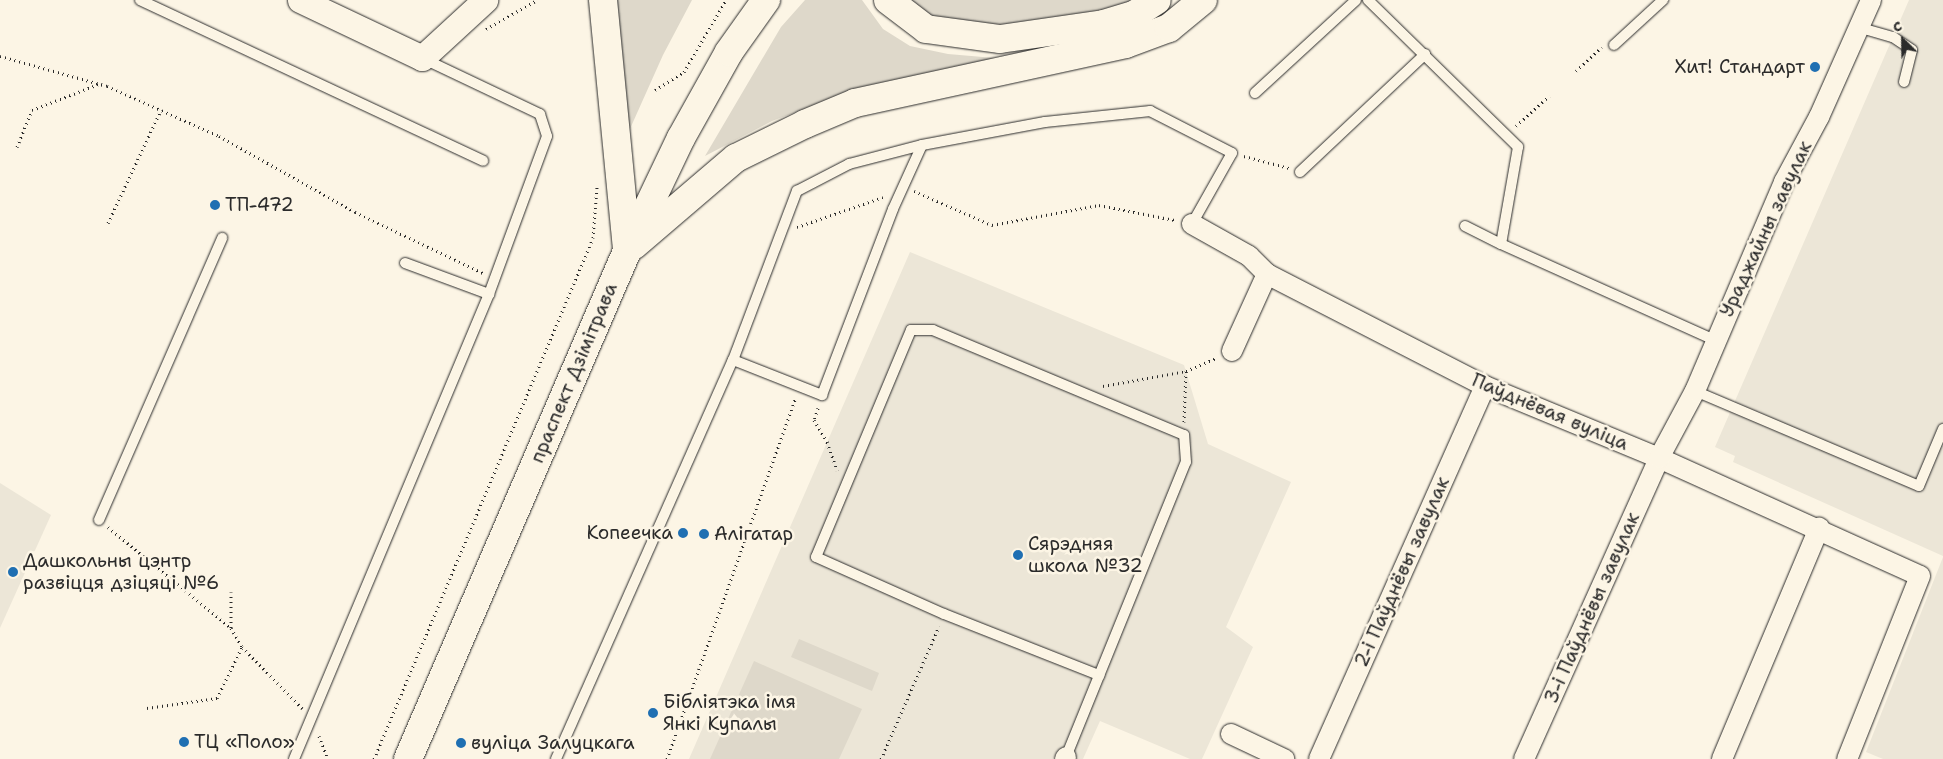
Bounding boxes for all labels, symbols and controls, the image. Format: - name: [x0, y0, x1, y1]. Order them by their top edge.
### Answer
- north arrow: [1878, 15, 1928, 65]
- text: С: [1890, 16, 1905, 36]
- place label: Хит! Стандарт: [1674, 56, 1805, 78]
- marker: Хит! Стандарт: [1809, 61, 1821, 73]
- street label: Ураджайны завулак: [1715, 138, 1817, 320]
- place label: ТП-472: [225, 194, 294, 216]
- marker: ТП-472: [209, 199, 221, 211]
- street label: праспект Дзімітрава: [526, 280, 622, 466]
- street label: Паўднёвая вуліца: [1468, 369, 1632, 455]
- street label: 2-і Паўднёвы завулак: [1350, 473, 1454, 671]
- street label: 3-і Паўднёвы завулак: [1540, 509, 1644, 707]
- place label: Копеечка: [586, 522, 673, 544]
- place label: Алігатар: [714, 523, 793, 545]
- marker: Копеечка: [677, 527, 689, 539]
- marker: Алігатар: [698, 528, 710, 540]
- place label: Сярэдняя школа №32: [1028, 533, 1143, 577]
- marker: Сярэдняя школа №32: [1012, 549, 1024, 561]
- place label: Дашкольны цэнтр развіцця дзіцяці №6: [23, 550, 219, 594]
- marker: Дашкольны цэнтр развіцця дзіцяці №6: [7, 566, 19, 578]
- place label: Бібліятэка імя Янкі Купалы: [663, 691, 796, 735]
- marker: Бібліятэка імя Янкі Купалы: [647, 707, 659, 719]
- place label: ТЦ «Поло»: [194, 731, 295, 753]
- place label: вуліца Залуцкага: [471, 732, 635, 754]
- marker: ТЦ «Поло»: [178, 736, 190, 748]
- marker: вуліца Залуцкага: [455, 737, 467, 749]

